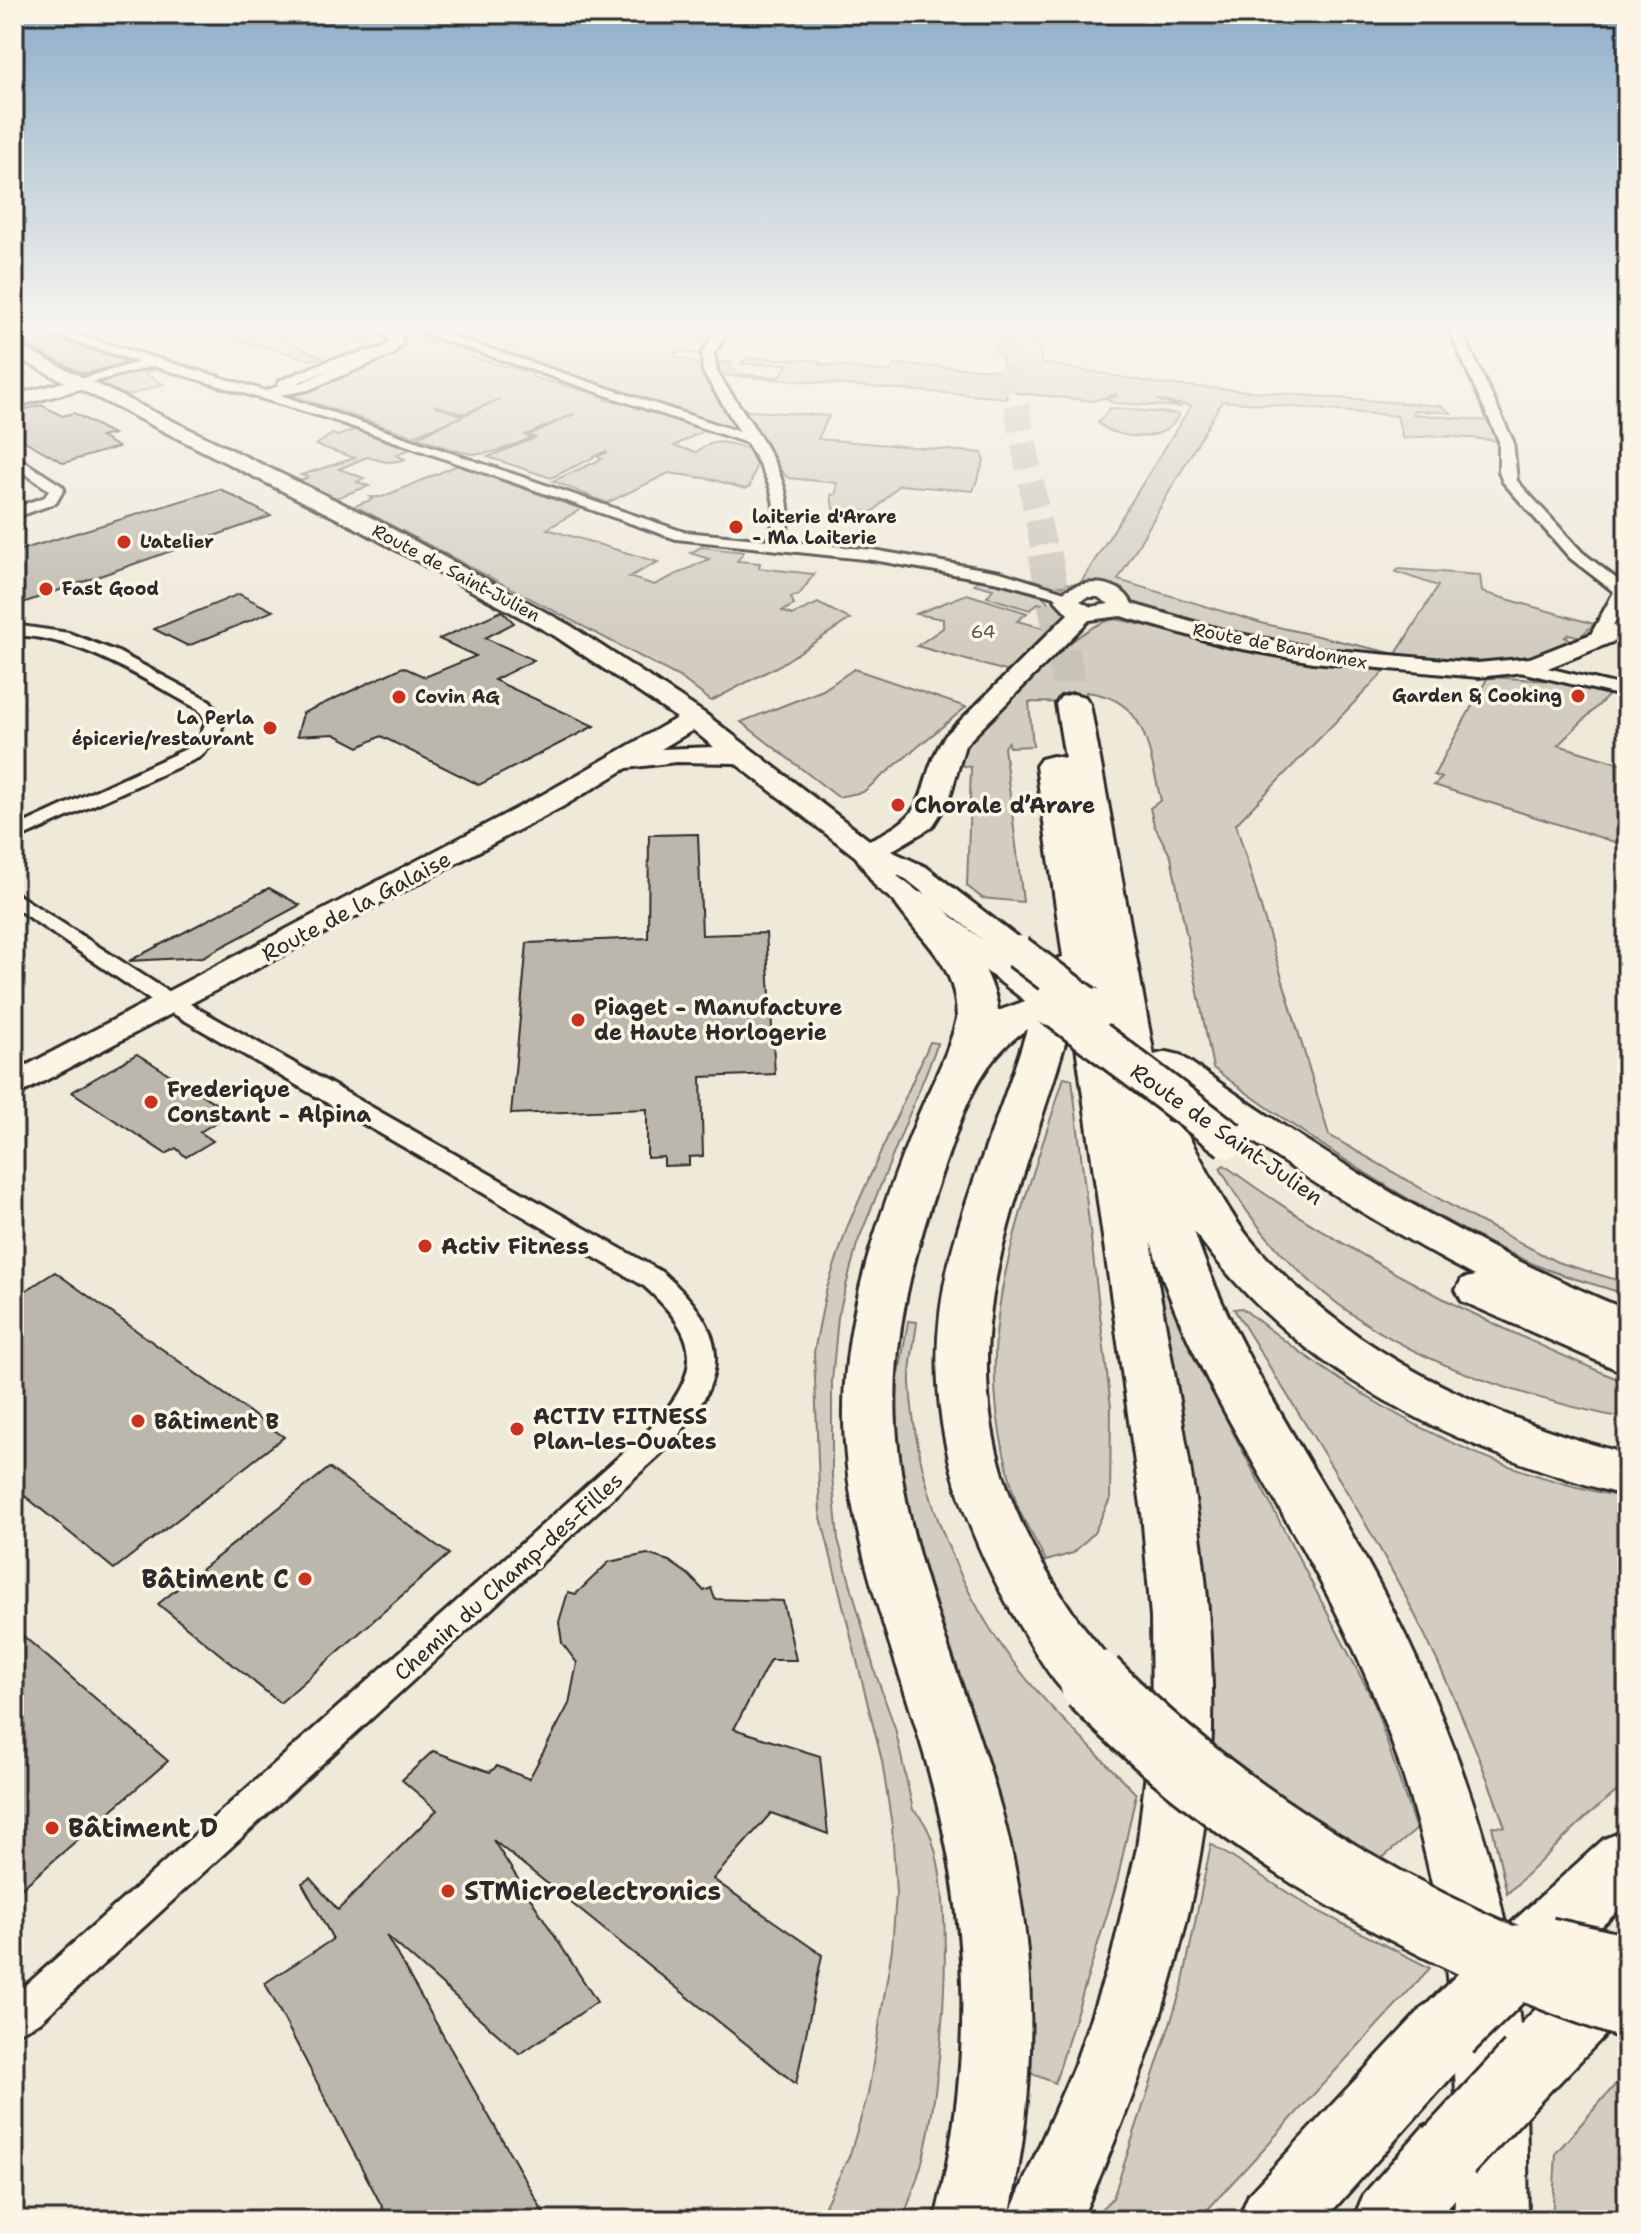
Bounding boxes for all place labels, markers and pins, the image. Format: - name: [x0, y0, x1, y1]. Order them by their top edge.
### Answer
- place label: laiterie d'Arare - Ma Laiterie: [752, 505, 897, 550]
- marker: laiterie d'Arare - Ma Laiterie: [727, 518, 745, 536]
- place label: L'atelier: [140, 530, 214, 554]
- marker: L'atelier: [115, 533, 133, 551]
- place label: Fast Good: [62, 577, 159, 601]
- marker: Fast Good: [37, 580, 55, 598]
- place label: Garden & Cooking: [1392, 684, 1562, 708]
- place label: Covin AG: [415, 685, 500, 709]
- marker: Garden & Cooking: [1569, 687, 1587, 705]
- marker: Covin AG: [390, 688, 408, 706]
- place label: La Perla épicerie/restaurant: [72, 706, 255, 751]
- marker: La Perla épicerie/restaurant: [261, 719, 279, 737]
- place label: Chorale d’Arare: [914, 791, 1095, 820]
- marker: Chorale d’Arare: [889, 796, 907, 814]
- place label: Piaget - Manufacture de Haute Horlogerie: [594, 993, 842, 1047]
- marker: Piaget - Manufacture de Haute Horlogerie: [569, 1011, 587, 1029]
- place label: Frederique Constant - Alpina: [167, 1075, 371, 1129]
- marker: Frederique Constant - Alpina: [142, 1093, 160, 1111]
- place label: Activ Fitness: [441, 1232, 589, 1261]
- marker: Activ Fitness: [416, 1237, 434, 1255]
- place label: ACTIV FITNESS Plan-les-Ouates: [533, 1402, 717, 1456]
- place label: Bâtiment B: [154, 1407, 279, 1436]
- marker: Bâtiment B: [129, 1412, 147, 1430]
- marker: ACTIV FITNESS Plan-les-Ouates: [508, 1420, 526, 1438]
- place label: Bâtiment C: [141, 1561, 289, 1596]
- marker: Bâtiment C: [296, 1570, 314, 1588]
- place label: Bâtiment D: [68, 1810, 218, 1845]
- marker: Bâtiment D: [43, 1819, 61, 1837]
- place label: STMicroelectronics: [464, 1873, 721, 1908]
- marker: STMicroelectronics: [439, 1882, 457, 1900]

